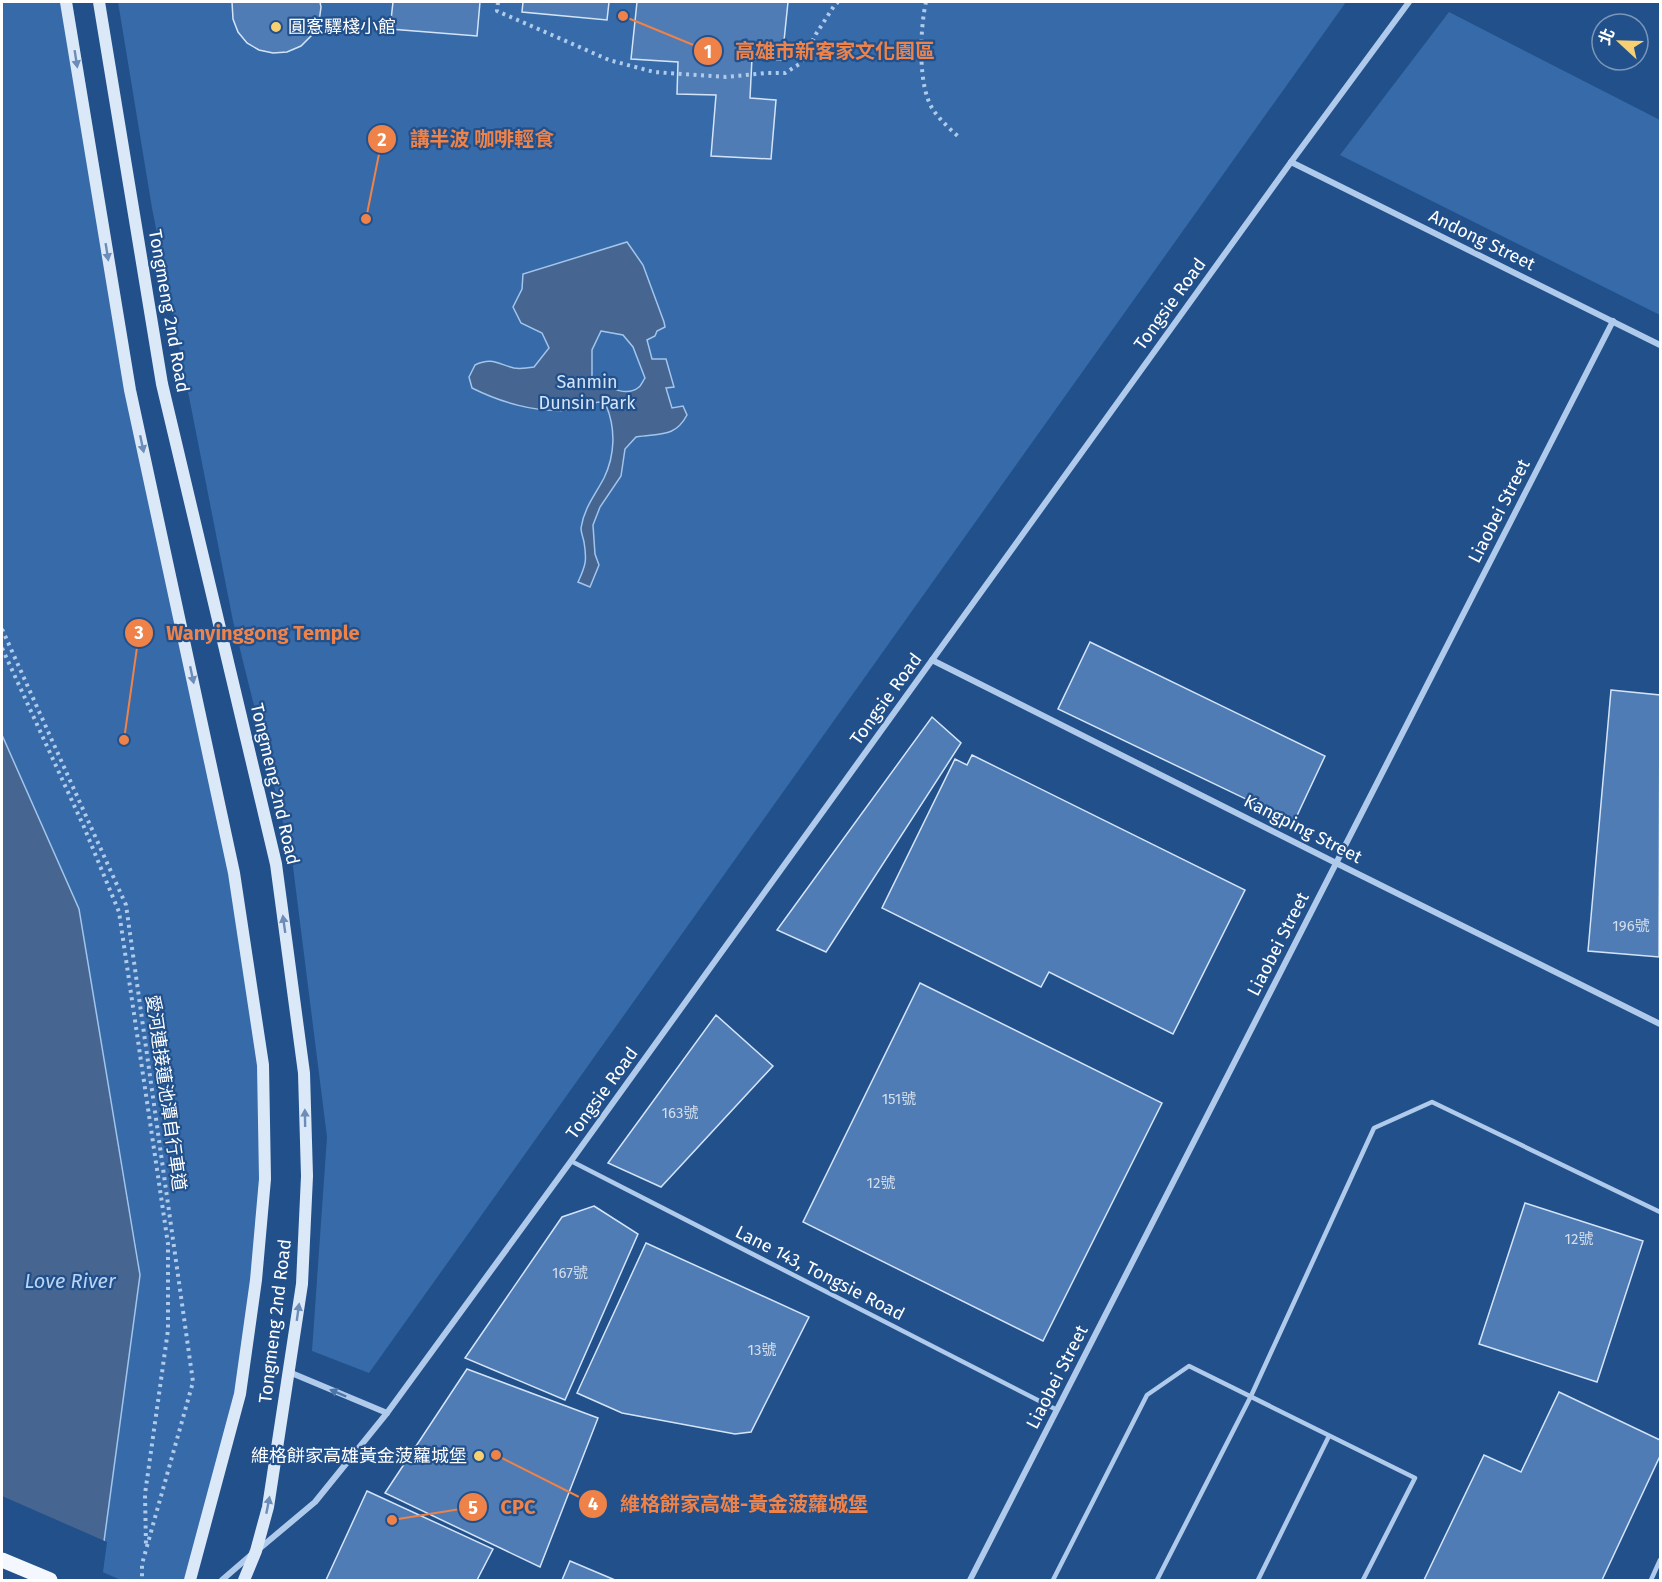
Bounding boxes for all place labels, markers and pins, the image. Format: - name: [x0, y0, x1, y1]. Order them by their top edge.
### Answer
- place label: 圓愙驛棧小館: [288, 16, 396, 38]
- marker: 圓愙驛棧小館: [269, 20, 283, 34]
- callout: 高雄市新客家文化園區: [693, 32, 947, 70]
- callout: 講半波 咖啡輕食: [367, 120, 566, 158]
- callout: Wanyinggong Temple: [124, 614, 371, 652]
- place label: 維格餅家高雄黃金菠蘿城堡: [251, 1445, 467, 1467]
- marker: 維格餅家高雄黃金菠蘿城堡: [472, 1449, 486, 1463]
- callout: 維格餅家高雄-黃金菠蘿城堡: [578, 1485, 880, 1523]
- callout: CPC: [458, 1488, 547, 1526]

